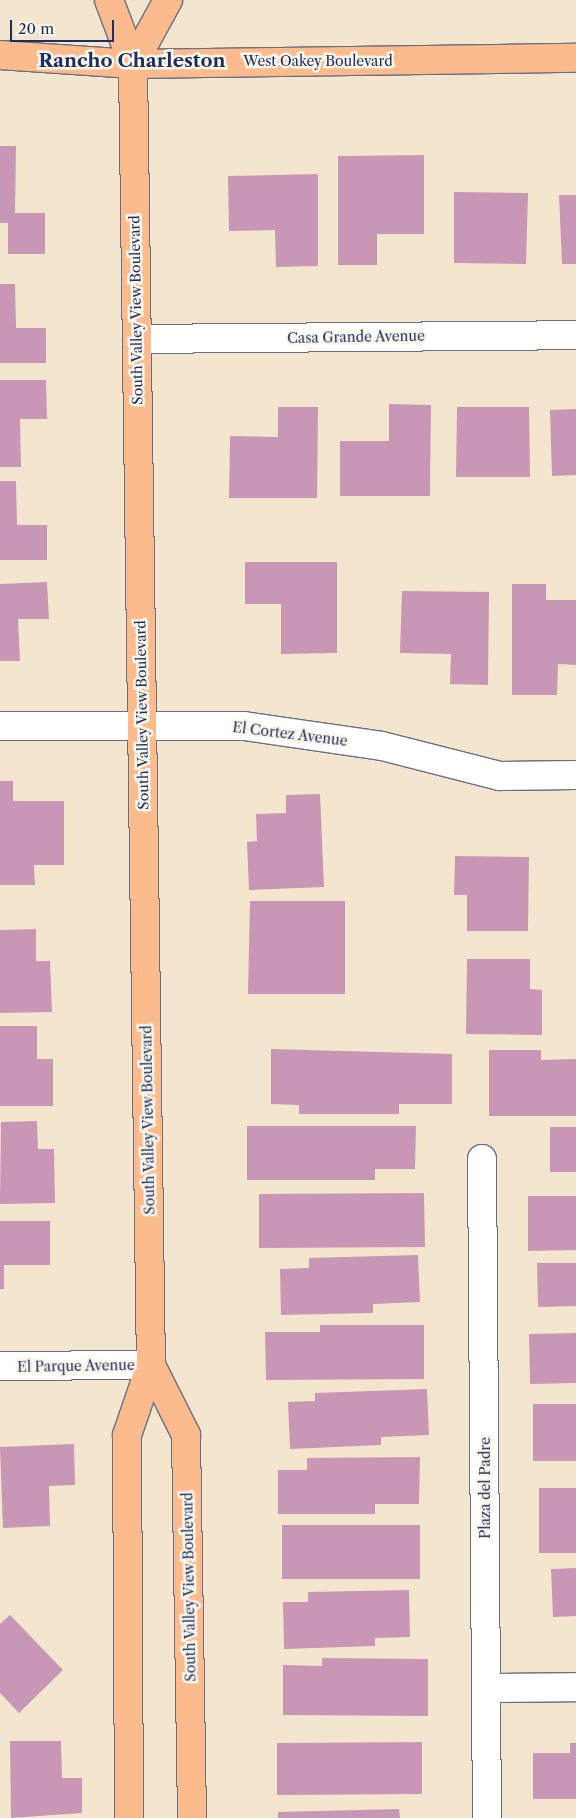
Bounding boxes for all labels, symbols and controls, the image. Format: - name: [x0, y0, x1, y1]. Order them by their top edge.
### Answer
- scale bar: [12, 10, 116, 42]
- text: 20 m: [18, 19, 54, 38]
- district label: Rancho Charleston: [38, 50, 226, 72]
- street label: West Oakey Boulevard: [243, 53, 393, 69]
- street label: South Valley View Boulevard: [126, 214, 146, 406]
- street label: Casa Grande Avenue: [287, 327, 425, 347]
- street label: South Valley View Boulevard: [132, 619, 152, 811]
- street label: El Cortez Avenue: [231, 719, 349, 749]
- street label: South Valley View Boulevard: [138, 1024, 158, 1216]
- street label: El Parque Avenue: [17, 1357, 135, 1375]
- street label: Plaza del Padre: [477, 1437, 493, 1539]
- street label: South Valley View Boulevard: [179, 1491, 199, 1683]

